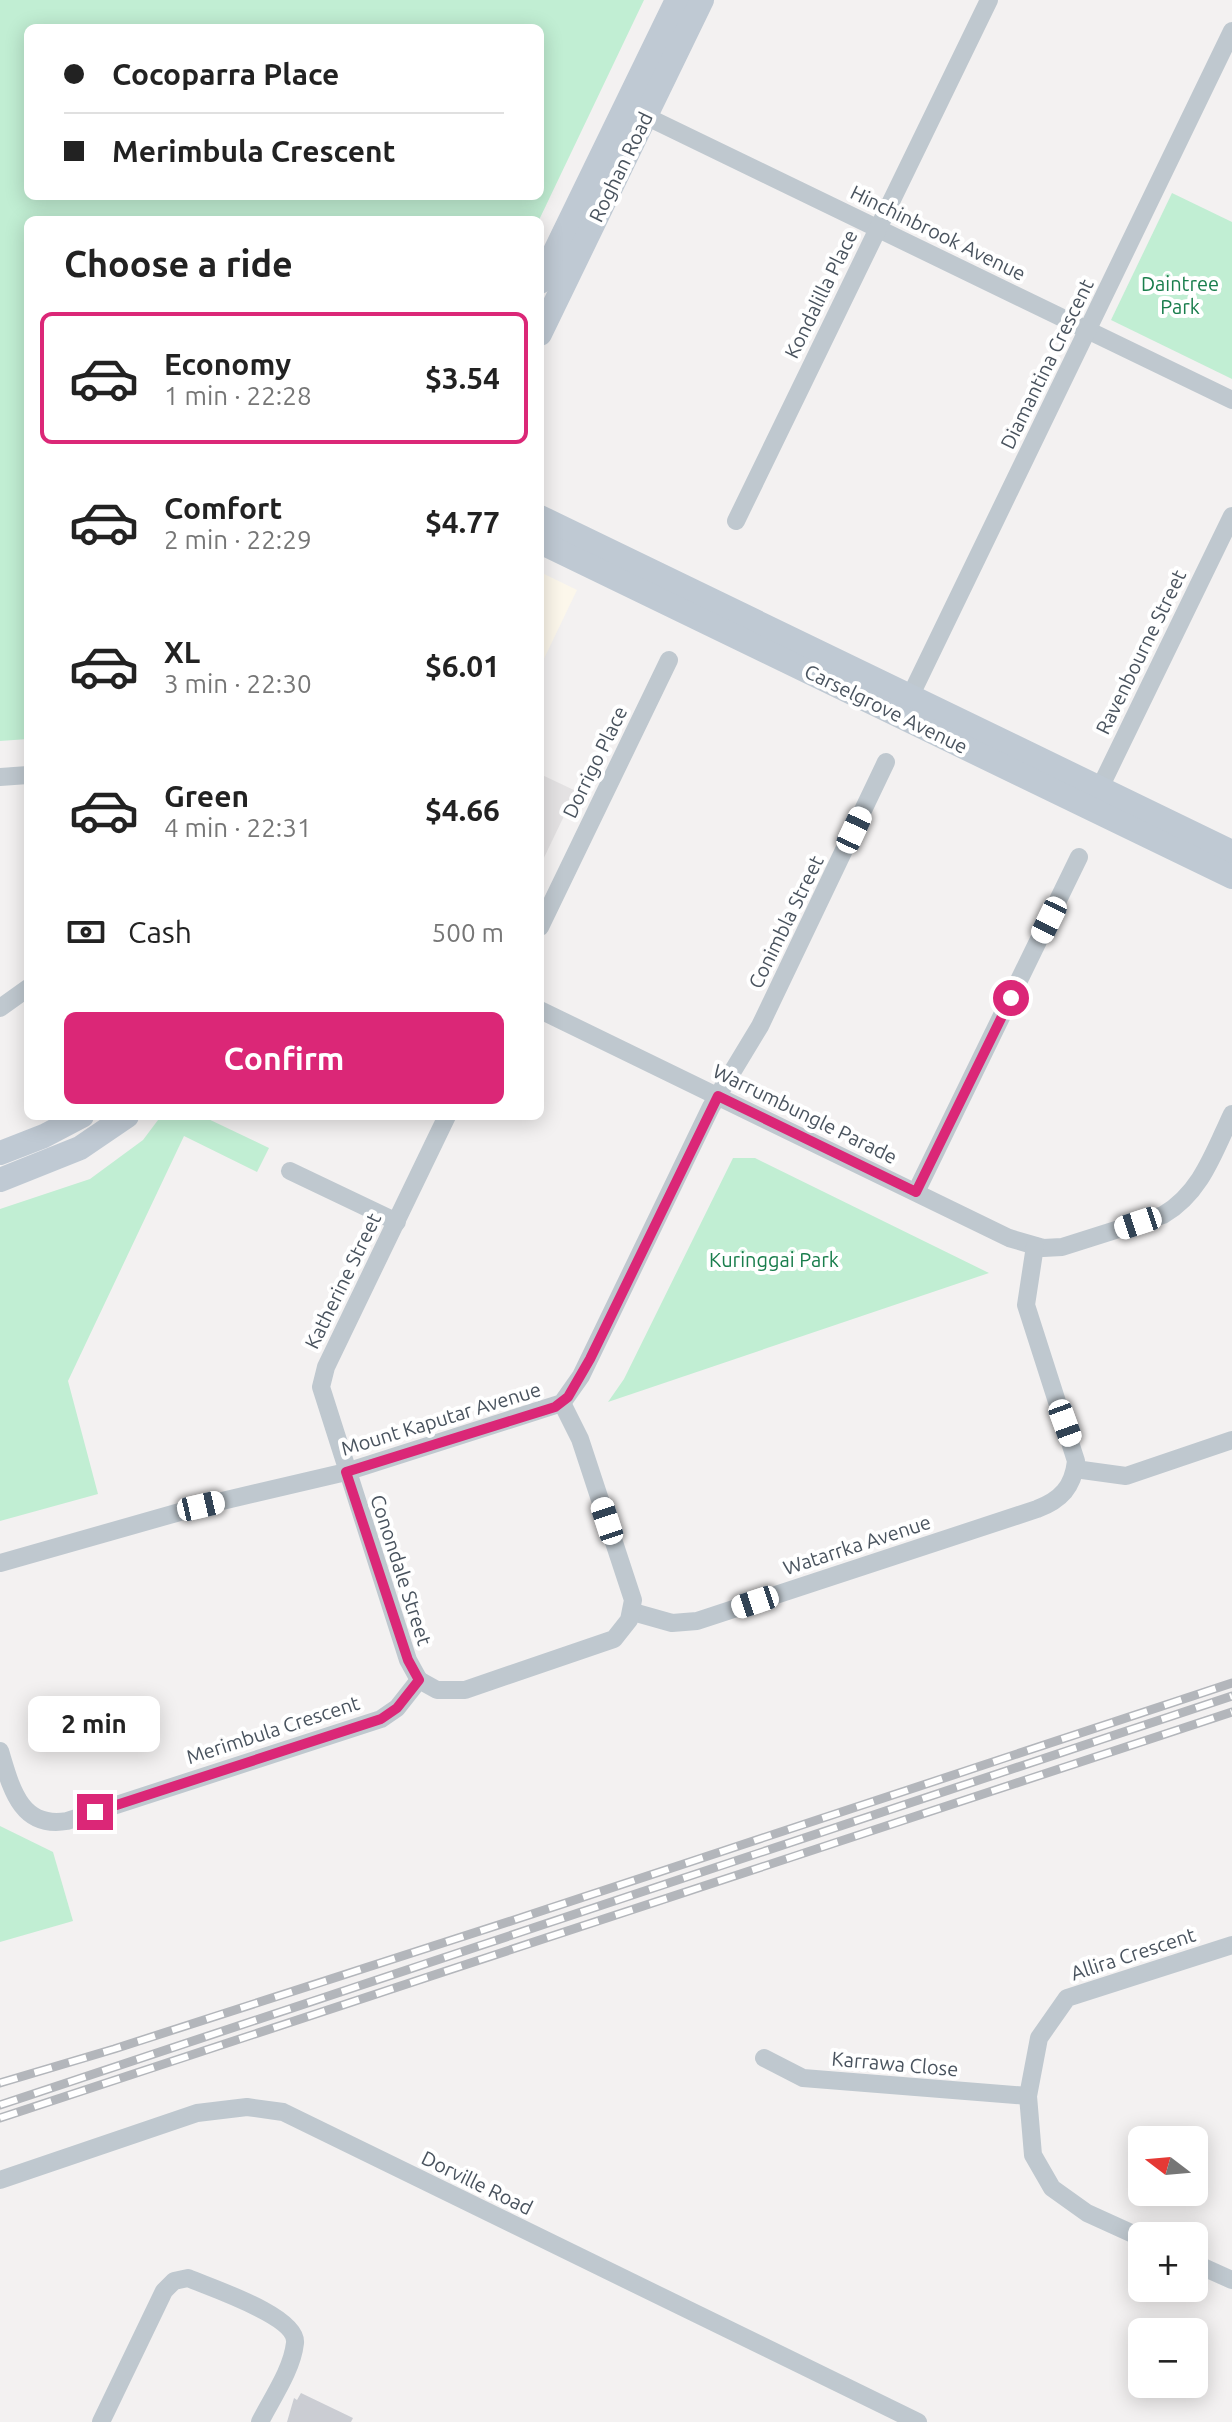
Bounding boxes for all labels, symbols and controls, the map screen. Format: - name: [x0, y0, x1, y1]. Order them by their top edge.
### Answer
- text: Cocoparra Place: [112, 57, 339, 91]
- street label: Roghan Road: [584, 108, 657, 225]
- text: Merimbula Crescent: [112, 134, 396, 168]
- street label: Hinchinbrook Avenue: [847, 180, 1030, 285]
- street label: Kondalilla Place: [779, 226, 862, 362]
- text: Choose a ride: [64, 243, 293, 284]
- park label: Daintree Park: [1141, 272, 1219, 318]
- street label: Diamantina Crescent: [995, 275, 1098, 453]
- icon: car: [68, 342, 140, 414]
- text: Economy: [164, 347, 291, 381]
- text: $3.54: [425, 361, 500, 395]
- text: 1 min · 22:28: [164, 381, 312, 410]
- icon: car: [68, 486, 140, 558]
- text: Comfort: [164, 491, 282, 525]
- text: $4.77: [425, 505, 500, 539]
- text: 2 min · 22:29: [164, 525, 312, 554]
- street label: Ravenbourne Street: [1091, 566, 1190, 738]
- icon: car: [68, 630, 140, 702]
- text: XL: [164, 635, 200, 669]
- text: $6.01: [425, 649, 500, 683]
- street label: Carselgrove Avenue: [801, 659, 971, 758]
- text: 3 min · 22:30: [164, 669, 312, 698]
- street label: Dorrigo Place: [558, 702, 632, 821]
- icon: car: [68, 774, 140, 846]
- text: Green: [164, 779, 249, 813]
- text: $4.66: [425, 793, 500, 827]
- car: [833, 803, 875, 857]
- text: 4 min · 22:31: [164, 813, 312, 842]
- street label: Conimbla Street: [743, 851, 828, 992]
- car: [1028, 893, 1070, 947]
- icon: cash: [64, 910, 108, 954]
- text: Cash: [128, 915, 192, 949]
- text: 500 m: [432, 918, 504, 947]
- route start: [993, 980, 1029, 1016]
- button: Confirm: [64, 1012, 504, 1104]
- street label: Warrumbungle Parade: [710, 1059, 901, 1168]
- car: [1111, 1204, 1165, 1242]
- street label: Katherine Street: [300, 1209, 385, 1352]
- park label: Kuringgai Park: [709, 1248, 839, 1271]
- street label: Mount Kaputar Avenue: [338, 1377, 543, 1460]
- car: [1046, 1396, 1084, 1450]
- car: [175, 1489, 227, 1523]
- street label: Conondale Street: [366, 1492, 437, 1648]
- car: [588, 1494, 626, 1548]
- street label: Watarrka Avenue: [780, 1510, 934, 1579]
- car: [728, 1583, 782, 1621]
- street label: Merimbula Crescent: [183, 1691, 362, 1768]
- callout: 2 min: [29, 1696, 161, 1752]
- text: 2 min: [61, 1709, 127, 1738]
- route end: [77, 1794, 113, 1830]
- street label: Allira Crescent: [1068, 1922, 1198, 1985]
- street label: Karrawa Close: [831, 2047, 959, 2080]
- north arrow: [1128, 2126, 1208, 2206]
- map controls: [1128, 2126, 1208, 2398]
- street label: Dorville Road: [418, 2146, 536, 2219]
- button: +: [1128, 2222, 1208, 2302]
- button: −: [1128, 2318, 1208, 2398]

